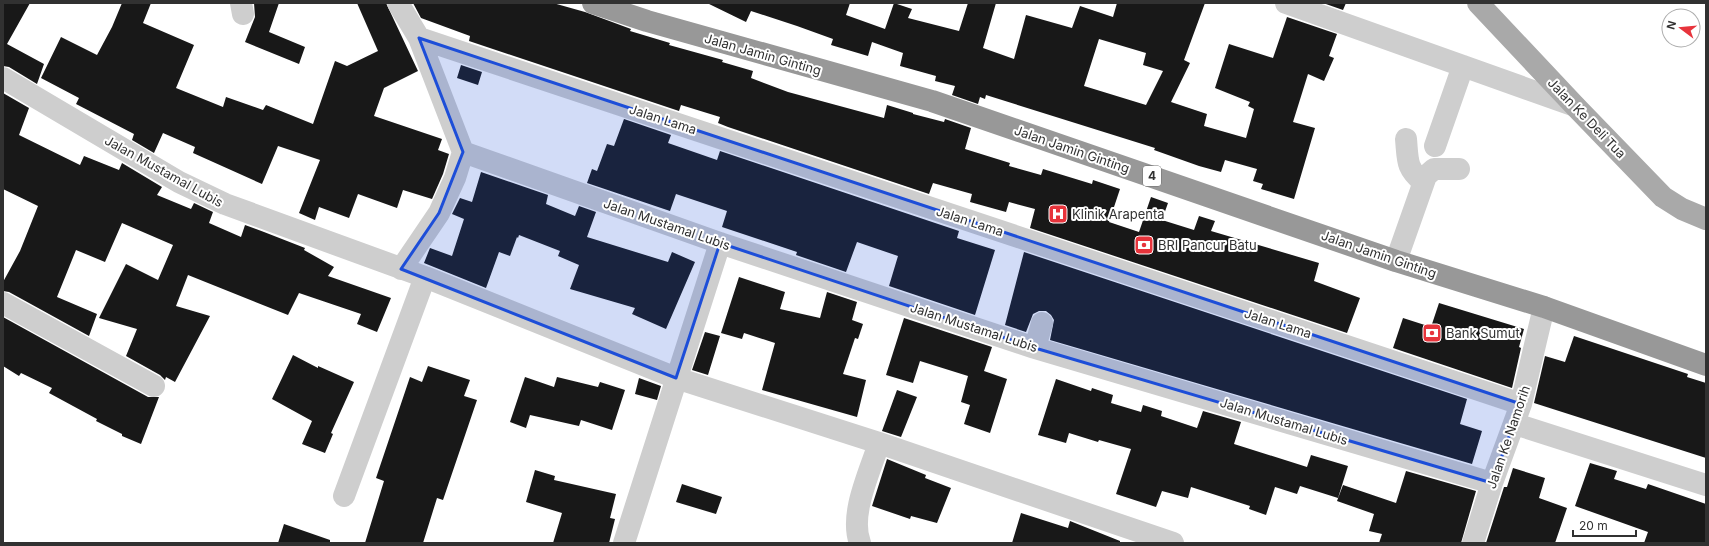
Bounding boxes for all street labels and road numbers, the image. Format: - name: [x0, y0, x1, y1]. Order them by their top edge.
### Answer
- street label: Jalan Jamin Ginting: [703, 30, 823, 78]
- street label: Jalan Ke Deli Tua: [1545, 75, 1629, 161]
- street label: Jalan Lama: [627, 101, 699, 137]
- street label: Jalan Jamin Ginting: [1012, 122, 1132, 176]
- street label: Jalan Mustamal Lubis: [102, 132, 226, 210]
- road number: 4: [1143, 166, 1161, 186]
- street label: Jalan Mustamal Lubis: [602, 195, 733, 253]
- street label: Jalan Lama: [934, 203, 1006, 239]
- street label: Jalan Jamin Ginting: [1319, 227, 1439, 281]
- street label: Jalan Mustamal Lubis: [908, 299, 1040, 355]
- street label: Jalan Lama: [1242, 305, 1314, 341]
- street label: Jalan Ke Namorih: [1483, 383, 1533, 491]
- street label: Jalan Mustamal Lubis: [1218, 394, 1350, 448]

